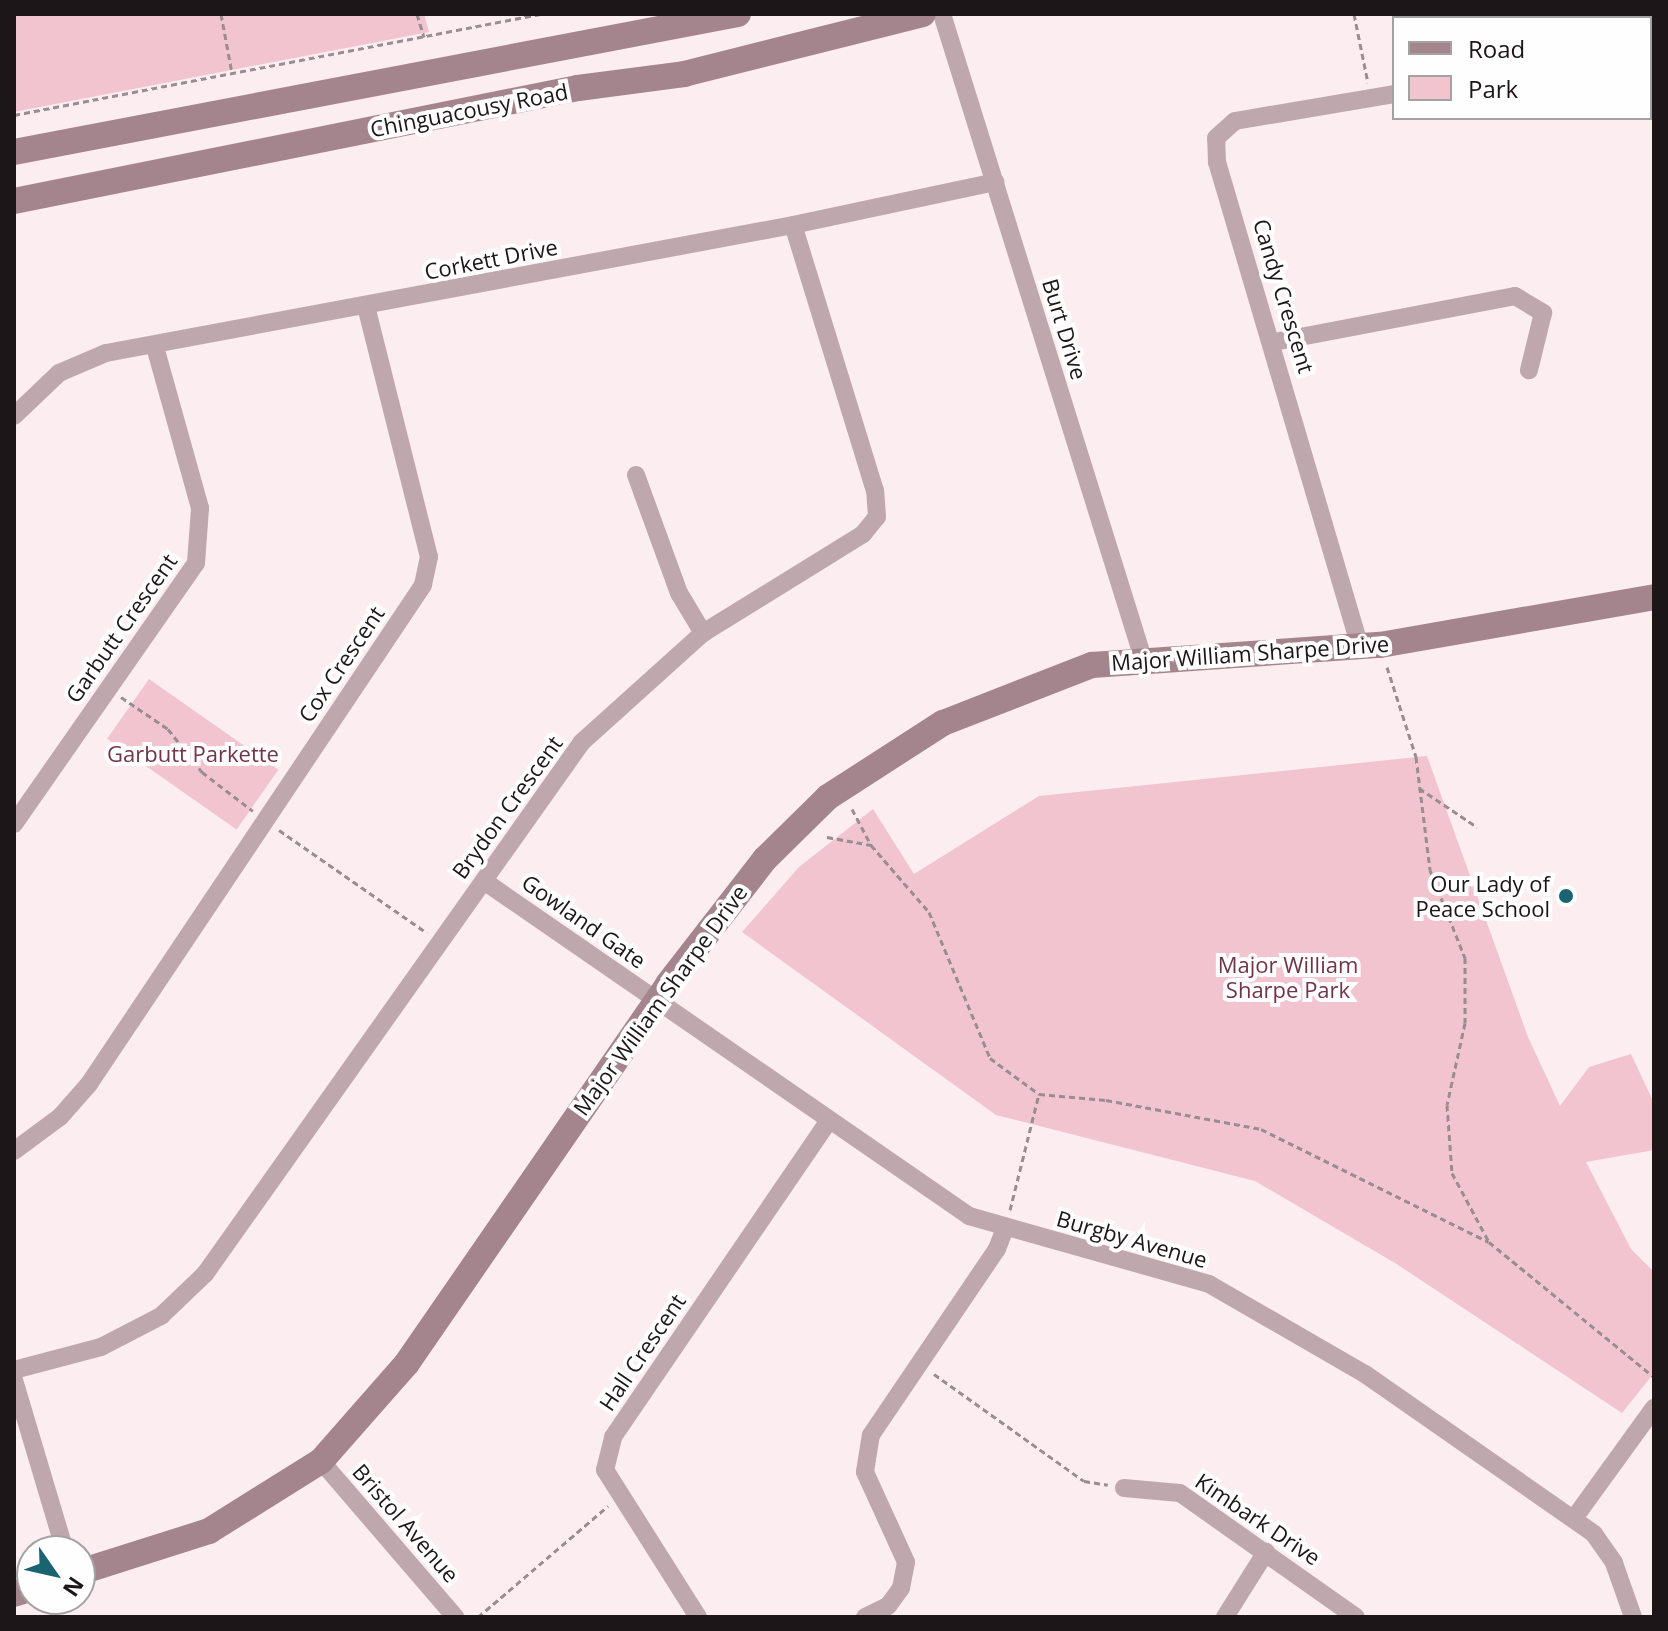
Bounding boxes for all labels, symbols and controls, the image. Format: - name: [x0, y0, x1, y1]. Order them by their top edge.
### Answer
- legend: [1392, 16, 1652, 120]
- text: Road: [1468, 32, 1525, 65]
- text: Park: [1468, 72, 1518, 105]
- street label: Chinguacousy Road: [368, 78, 570, 142]
- street label: Candy Crescent: [1248, 216, 1320, 376]
- street label: Corkett Drive: [422, 233, 560, 285]
- street label: Burt Drive: [1037, 275, 1093, 383]
- street label: Garbutt Crescent: [60, 549, 182, 707]
- street label: Cox Crescent: [293, 601, 389, 727]
- street label: Major William Sharpe Drive: [1110, 630, 1390, 676]
- street label: Brydon Crescent: [446, 730, 568, 884]
- park label: Garbutt Parkette: [107, 741, 279, 767]
- street label: Gowland Gate: [517, 869, 651, 973]
- place label: Our Lady of Peace School: [1415, 870, 1550, 922]
- street label: Major William Sharpe Drive: [567, 880, 753, 1120]
- marker: Our Lady of Peace School: [1557, 887, 1575, 905]
- park label: Major William Sharpe Park: [1218, 951, 1358, 1002]
- street label: Burgby Avenue: [1054, 1205, 1210, 1273]
- street label: Hall Crescent: [593, 1289, 691, 1415]
- street label: Bristol Avenue: [347, 1458, 465, 1588]
- street label: Kimbark Drive: [1190, 1467, 1326, 1571]
- north arrow: [16, 1535, 96, 1615]
- text: N: [57, 1571, 92, 1603]

